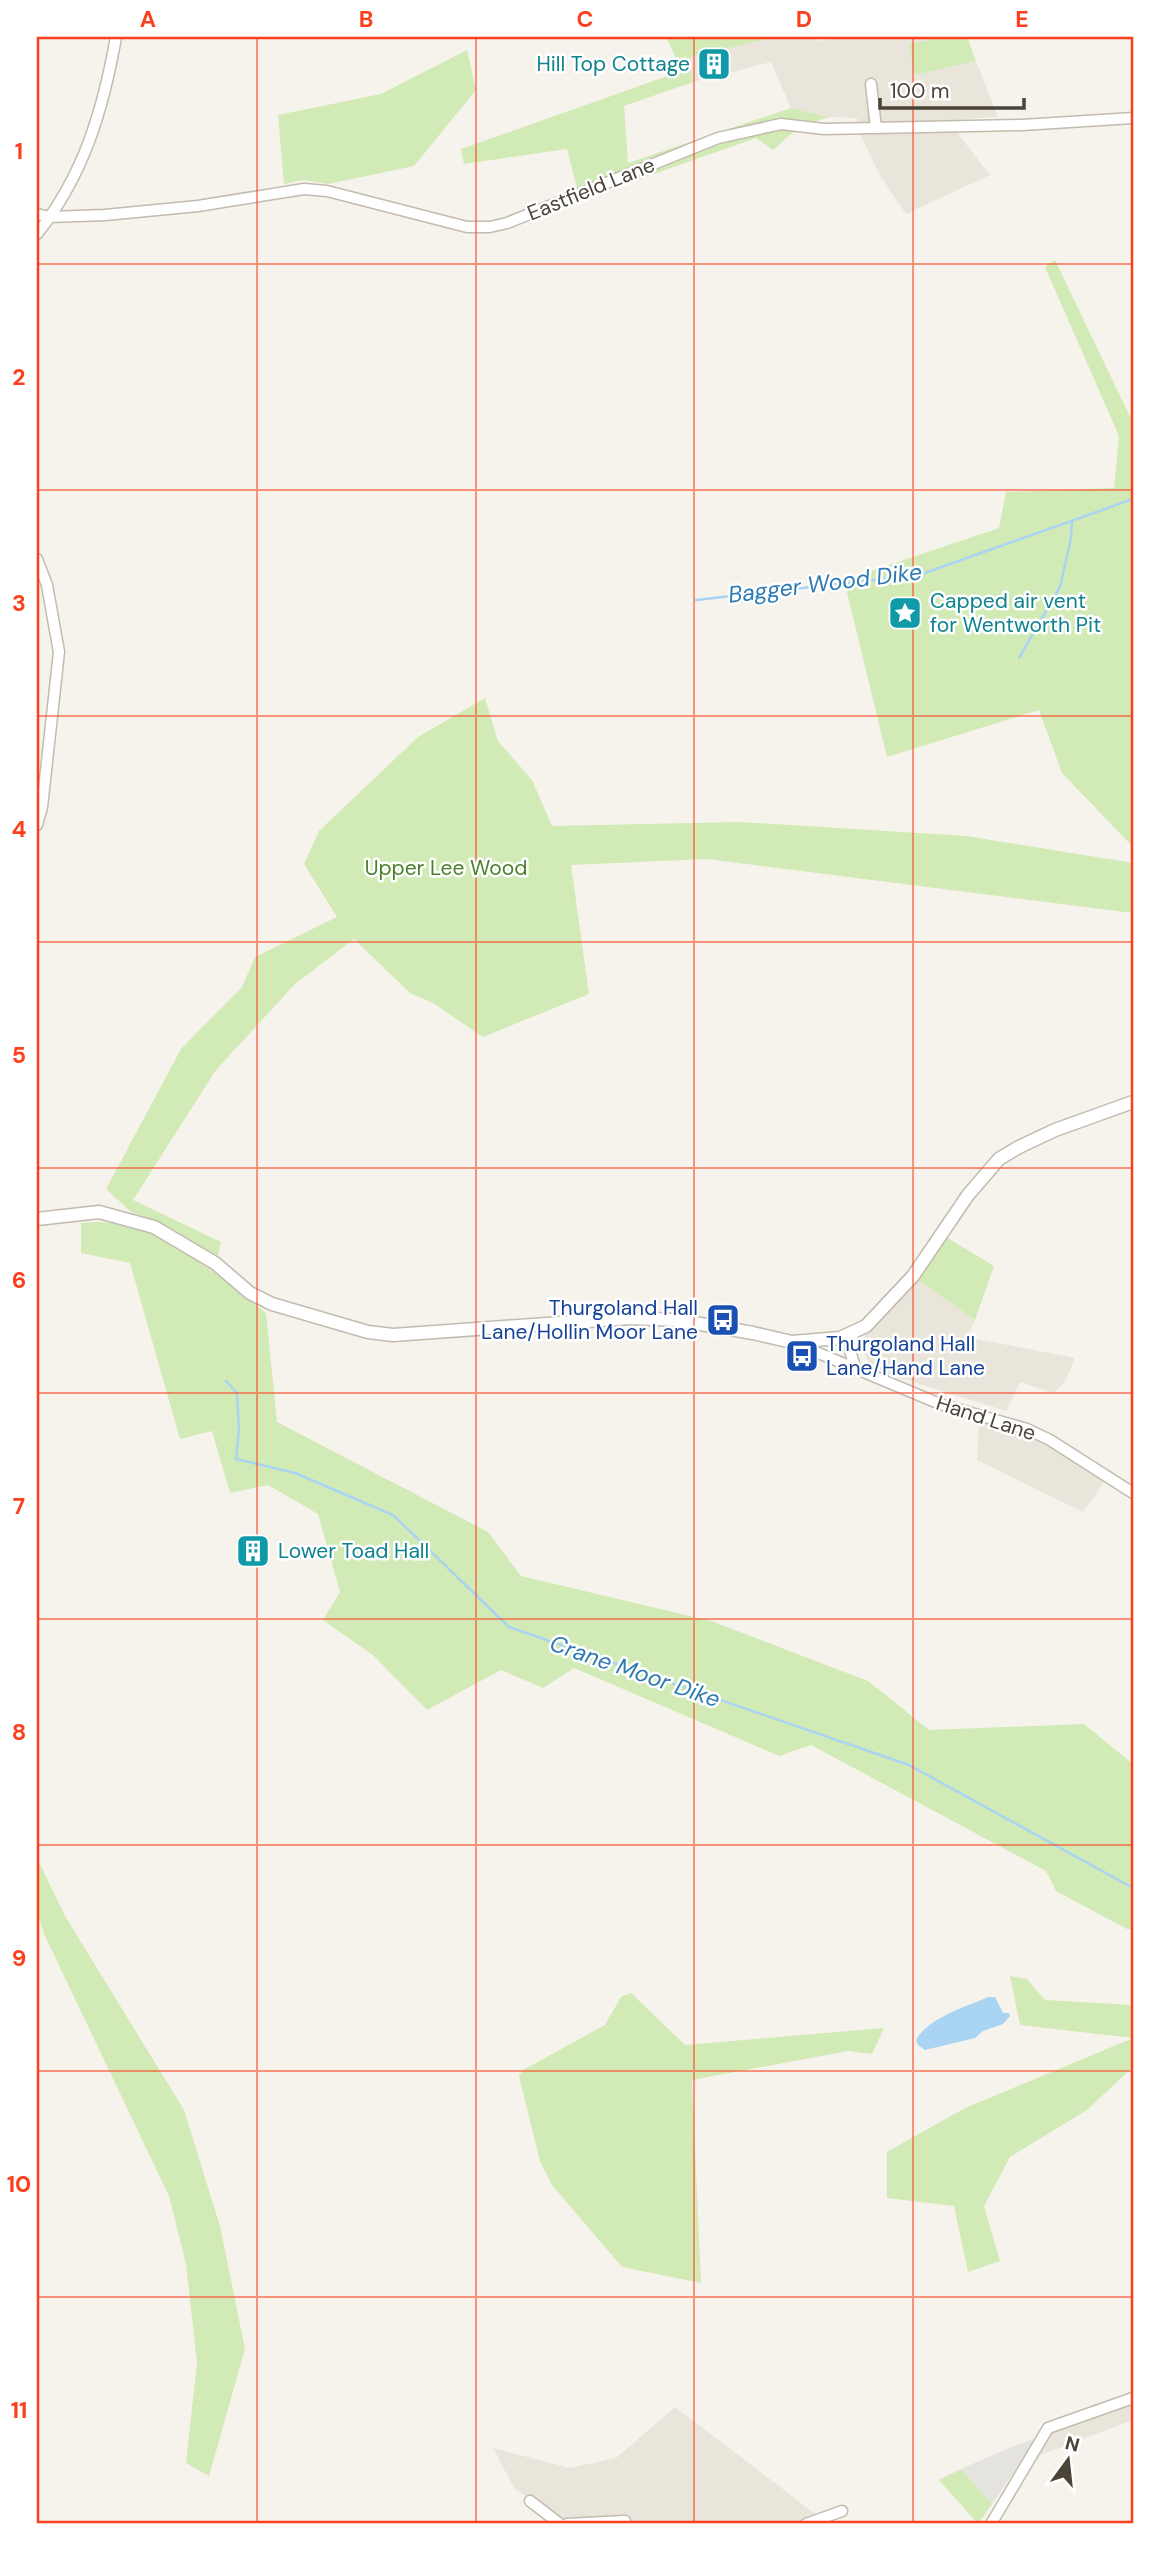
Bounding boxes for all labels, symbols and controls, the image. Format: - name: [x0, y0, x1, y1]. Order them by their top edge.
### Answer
- text: A: [140, 4, 156, 34]
- text: B: [359, 4, 373, 34]
- text: C: [577, 4, 593, 34]
- text: D: [796, 4, 812, 34]
- text: E: [1015, 4, 1029, 34]
- building icon: Hill Top Cottage: [695, 45, 733, 83]
- place label: Hill Top Cottage: [536, 50, 690, 78]
- scale bar: [880, 66, 1023, 110]
- text: 100 m: [890, 77, 950, 105]
- text: 1: [15, 136, 23, 166]
- street label: Eastfield Lane: [523, 151, 659, 227]
- text: 2: [12, 362, 26, 392]
- water label: Bagger Wood Dike: [726, 556, 924, 610]
- place label: Capped air vent for Wentworth Pit: [930, 587, 1101, 639]
- text: 3: [12, 588, 26, 618]
- place icon: Capped air vent for Wentworth Pit: [886, 594, 924, 632]
- text: 4: [12, 814, 27, 844]
- park label: Upper Lee Wood: [365, 854, 527, 882]
- text: 5: [12, 1040, 26, 1070]
- text: 6: [12, 1265, 26, 1295]
- place label: Thurgoland Hall Lane/Hollin Moor Lane: [481, 1294, 698, 1346]
- bus stop icon: Thurgoland Hall Lane/Hollin Moor Lane: [704, 1301, 742, 1339]
- place label: Thurgoland Hall Lane/Hand Lane: [826, 1330, 985, 1382]
- bus stop icon: Thurgoland Hall Lane/Hand Lane: [783, 1337, 821, 1375]
- street label: Hand Lane: [933, 1389, 1039, 1447]
- text: 7: [13, 1491, 25, 1521]
- building icon: Lower Toad Hall: [234, 1532, 272, 1570]
- place label: Lower Toad Hall: [278, 1537, 429, 1565]
- water label: Crane Moor Dike: [546, 1628, 724, 1714]
- text: 8: [12, 1717, 26, 1747]
- text: 9: [12, 1943, 26, 1973]
- text: 10: [7, 2169, 31, 2199]
- text: 11: [11, 2395, 27, 2425]
- north arrow: [1034, 2424, 1104, 2494]
- text: N: [1062, 2430, 1082, 2458]

